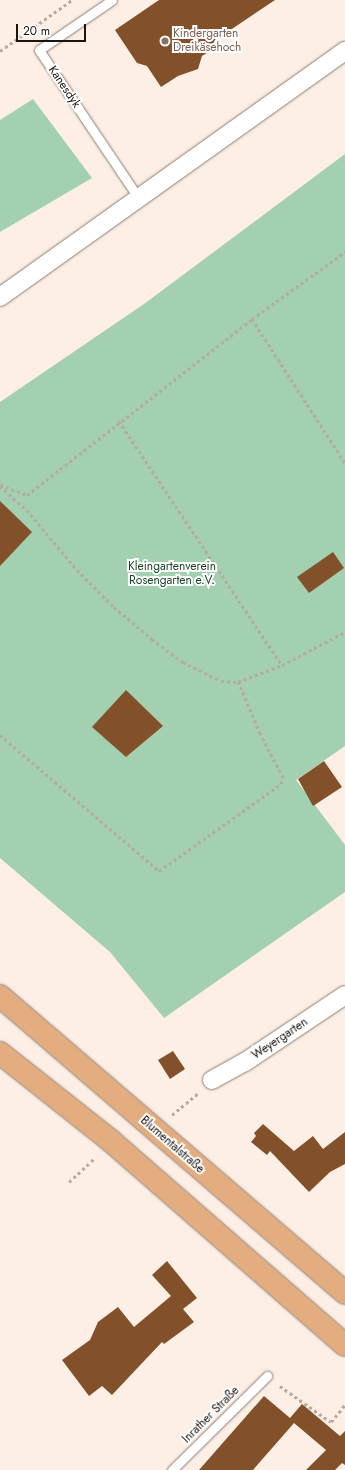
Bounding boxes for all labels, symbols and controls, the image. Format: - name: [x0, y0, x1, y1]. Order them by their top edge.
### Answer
- scale bar: [18, 16, 88, 42]
- text: 20 m: [23, 22, 50, 40]
- place label: Kindergarten Dreikäsehoch: [173, 27, 241, 55]
- marker: Kindergarten Dreikäsehoch: [160, 36, 170, 46]
- street label: Kanesdyk: [45, 63, 83, 111]
- park label: Kleingartenverein Rosengarten e.V.: [128, 560, 216, 588]
- street label: Weyergarten: [249, 1015, 311, 1063]
- street label: Blumentalstraße: [137, 1113, 207, 1177]
- street label: Inrather Straße: [180, 1384, 242, 1446]

